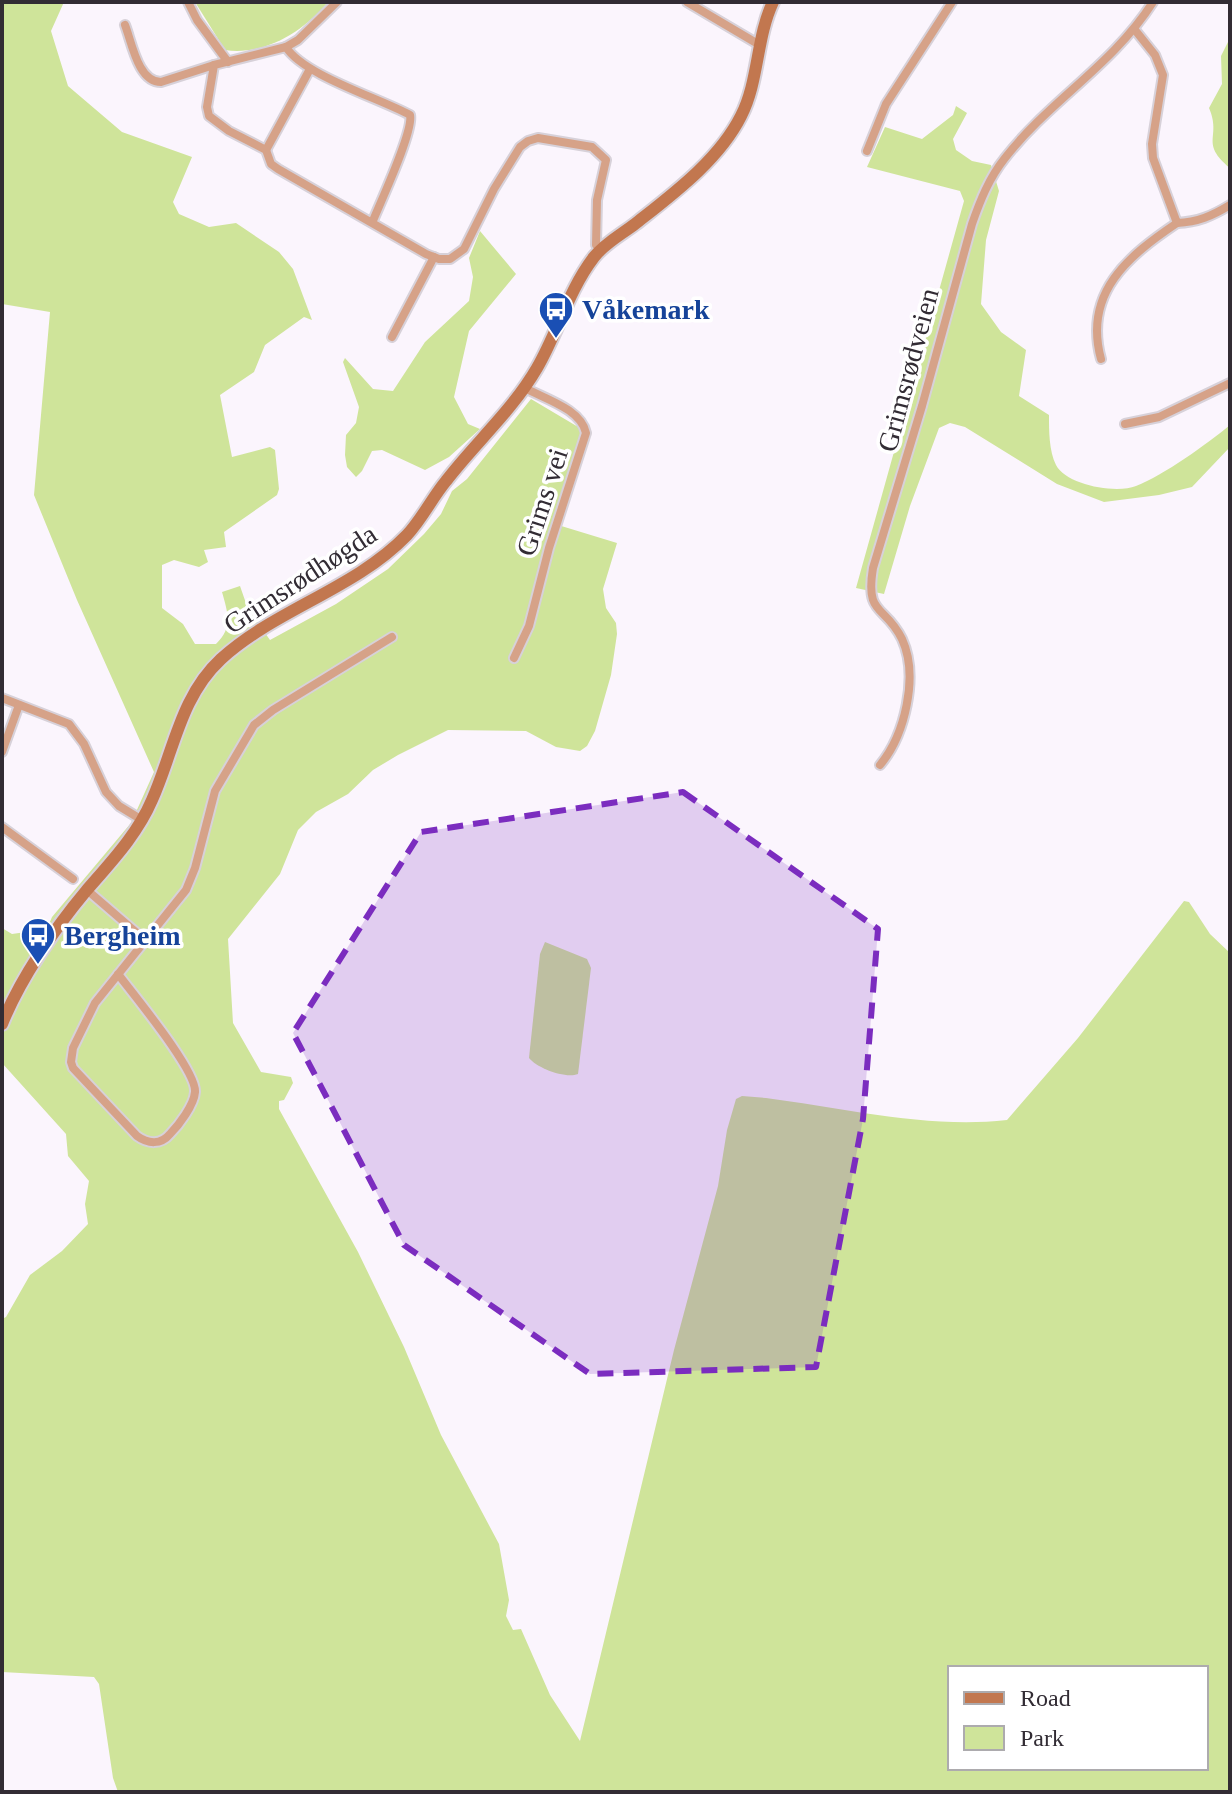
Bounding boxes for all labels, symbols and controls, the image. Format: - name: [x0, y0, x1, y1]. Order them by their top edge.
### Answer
- street label: Grimsrødveien: [871, 285, 945, 455]
- bus stop icon: Våkemark: [537, 290, 575, 340]
- place label: Våkemark: [582, 294, 710, 325]
- street label: Grims vei: [510, 444, 574, 560]
- street label: Grimsrødhøgda: [218, 518, 383, 640]
- bus stop icon: Bergheim: [19, 916, 57, 966]
- place label: Bergheim: [64, 920, 181, 951]
- legend: [948, 1666, 1208, 1770]
- text: Road: [1020, 1685, 1071, 1711]
- text: Park: [1020, 1725, 1064, 1751]

